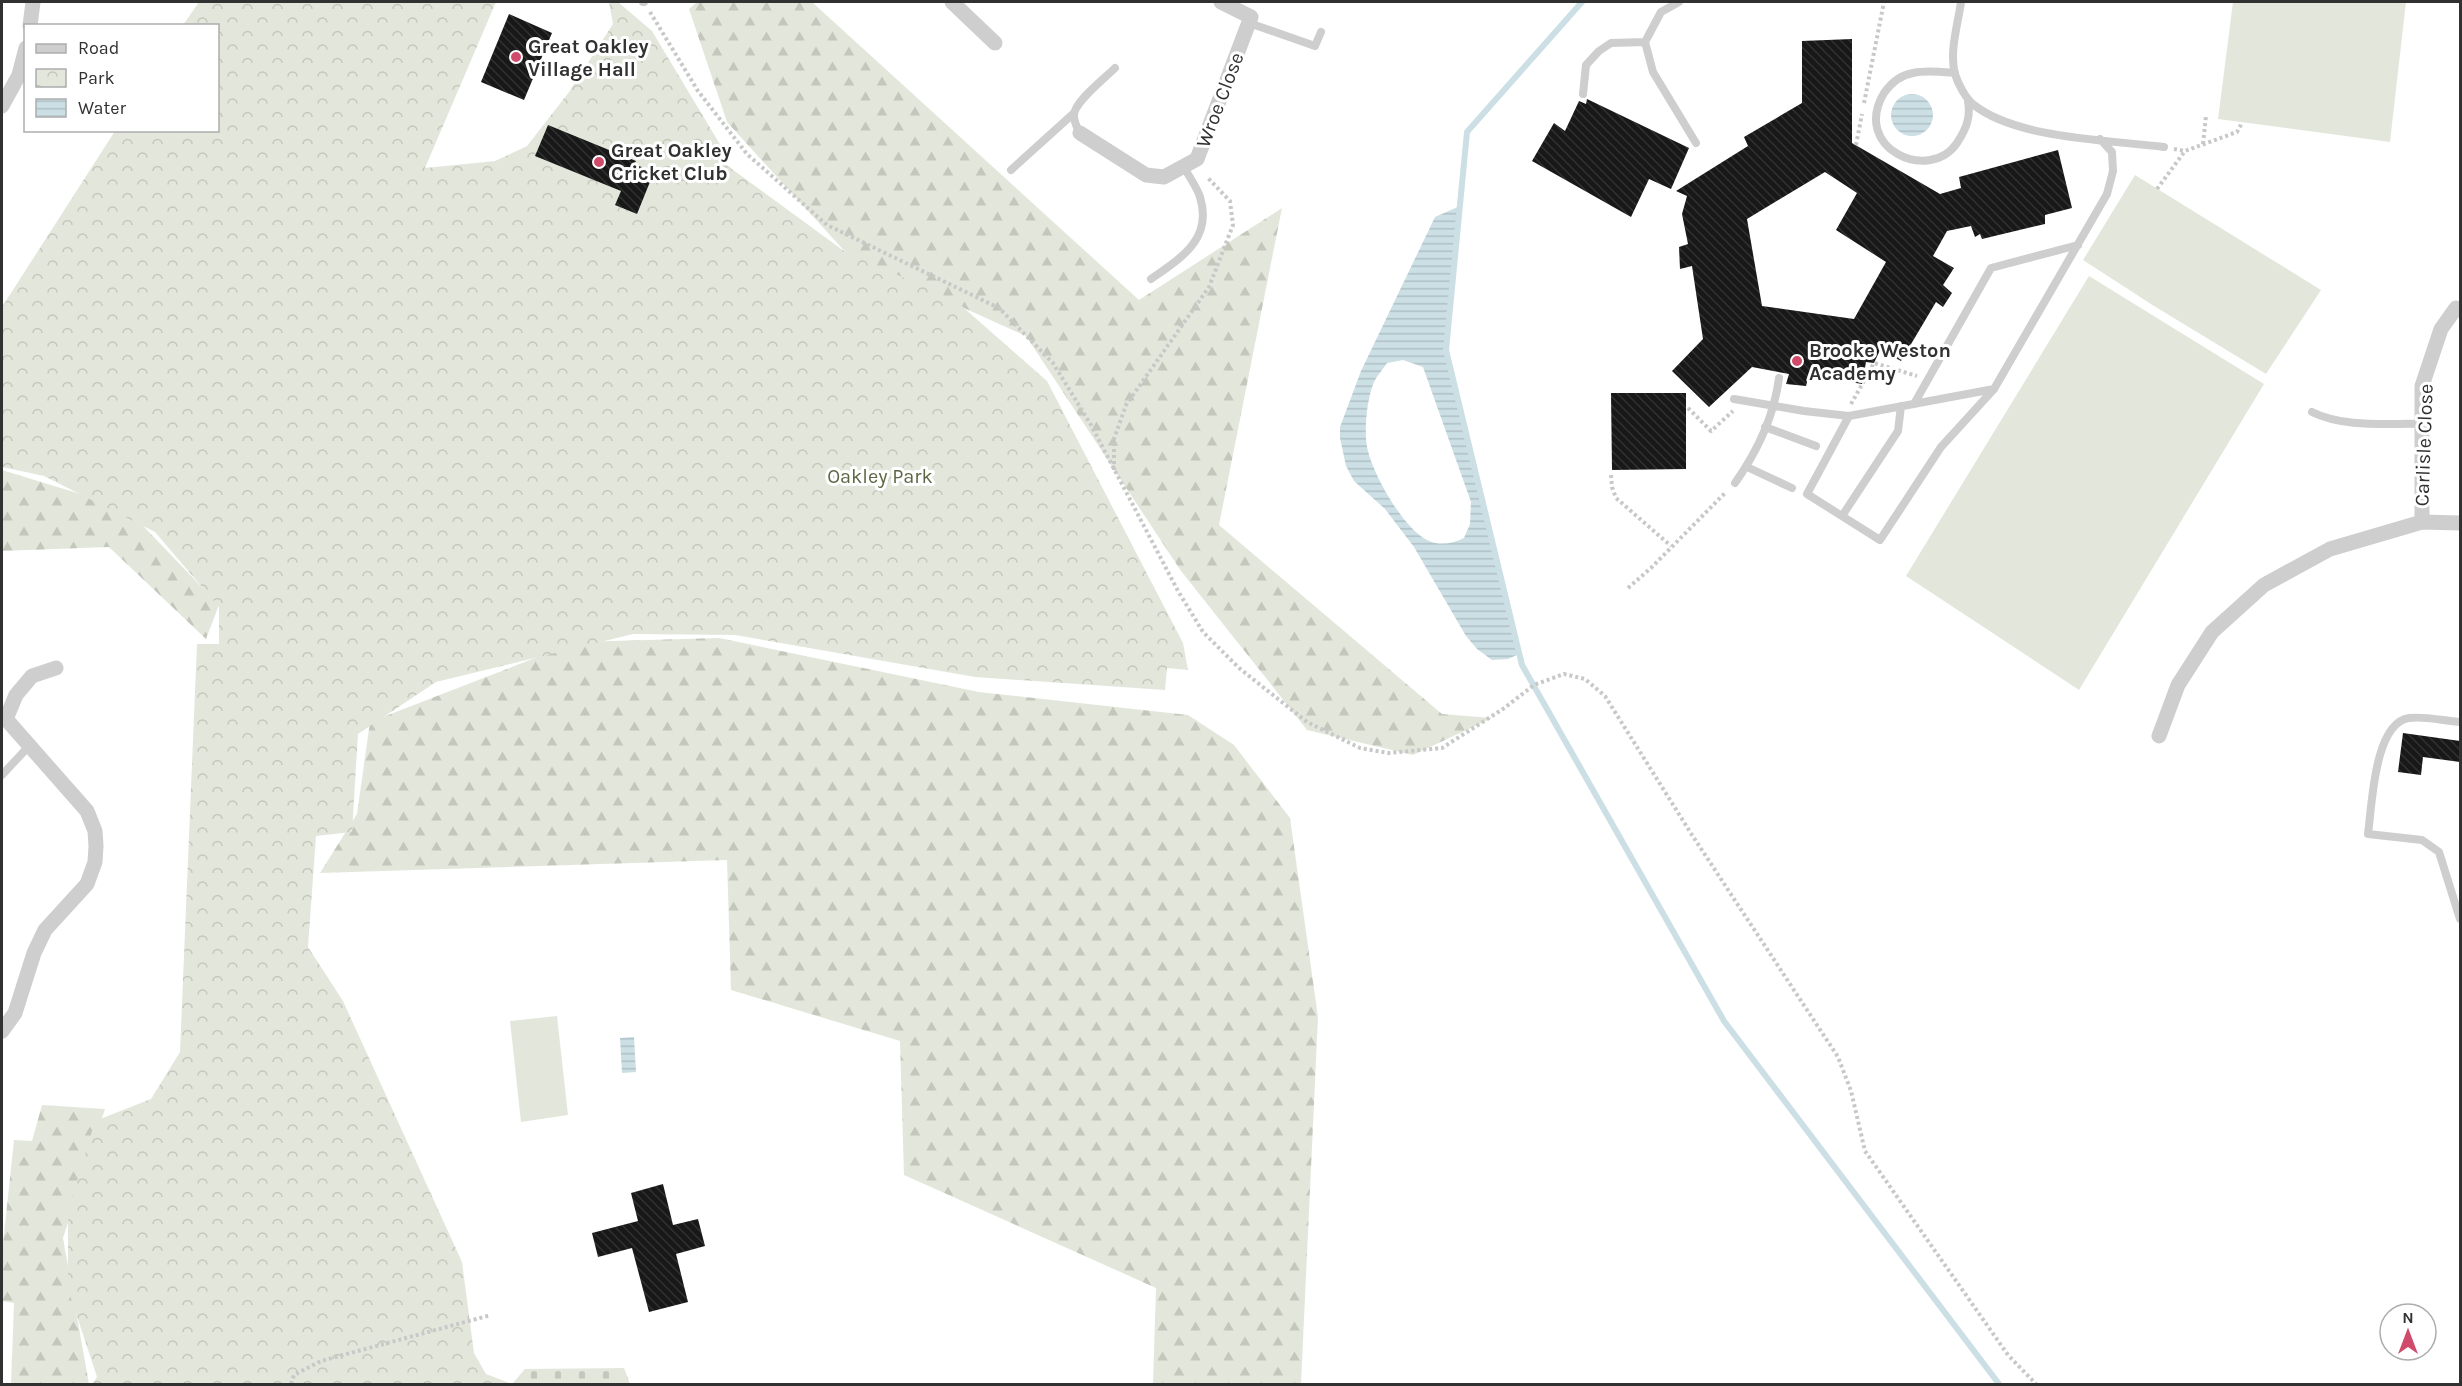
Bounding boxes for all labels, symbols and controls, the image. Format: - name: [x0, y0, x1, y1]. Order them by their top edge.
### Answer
- legend: [24, 24, 219, 132]
- place label: Great Oakley Village Hall: [528, 35, 649, 81]
- text: Road: [78, 37, 119, 59]
- street label: Wroe Close: [1191, 49, 1249, 151]
- marker: Great Oakley Village Hall: [509, 50, 523, 64]
- text: Park: [78, 67, 115, 89]
- text: Water: [78, 97, 126, 119]
- place label: Great Oakley Cricket Club: [611, 139, 732, 185]
- marker: Great Oakley Cricket Club: [592, 155, 606, 169]
- place label: Brooke Weston Academy: [1809, 339, 1951, 385]
- marker: Brooke Weston Academy: [1790, 354, 1804, 368]
- street label: Carlisle Close: [2410, 383, 2438, 507]
- park label: Oakley Park: [827, 465, 933, 488]
- north arrow: [2378, 1302, 2438, 1362]
- text: N: [2402, 1308, 2414, 1327]

